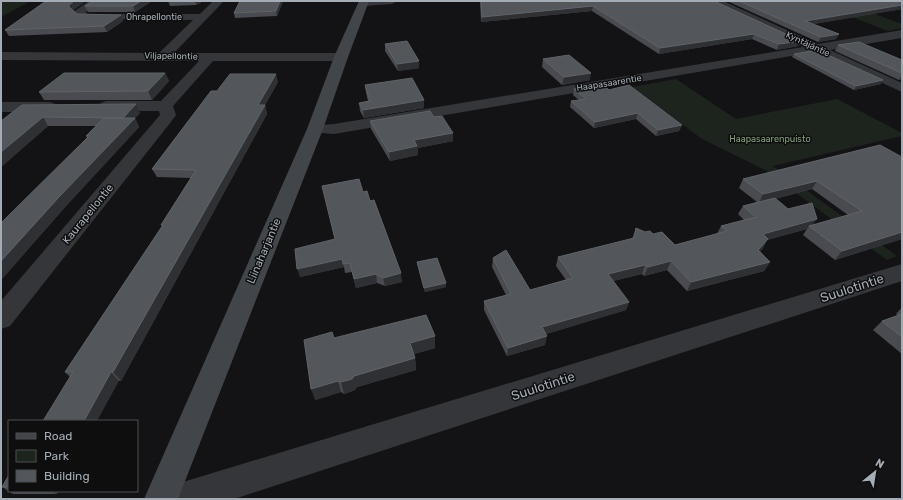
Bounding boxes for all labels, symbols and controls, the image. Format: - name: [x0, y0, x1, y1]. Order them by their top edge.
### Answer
- street label: Ohrapellontie: [126, 12, 182, 22]
- street label: Kyntäjäntie: [784, 29, 832, 59]
- street label: Viljapellontie: [144, 51, 198, 61]
- street label: Haapasaarentie: [576, 73, 642, 93]
- park label: Haapasaarenpuisto: [729, 134, 811, 144]
- street label: Kaurapellontie: [60, 181, 116, 247]
- street label: Liinaharjantie: [244, 216, 284, 286]
- street label: Suulotintie: [818, 271, 886, 305]
- street label: Suulotintie: [509, 369, 577, 403]
- legend: [8, 420, 138, 492]
- text: Road: [44, 429, 72, 443]
- text: Park: [44, 449, 70, 463]
- north arrow: [855, 452, 895, 492]
- text: N: [873, 456, 886, 471]
- text: Building: [44, 469, 90, 483]

